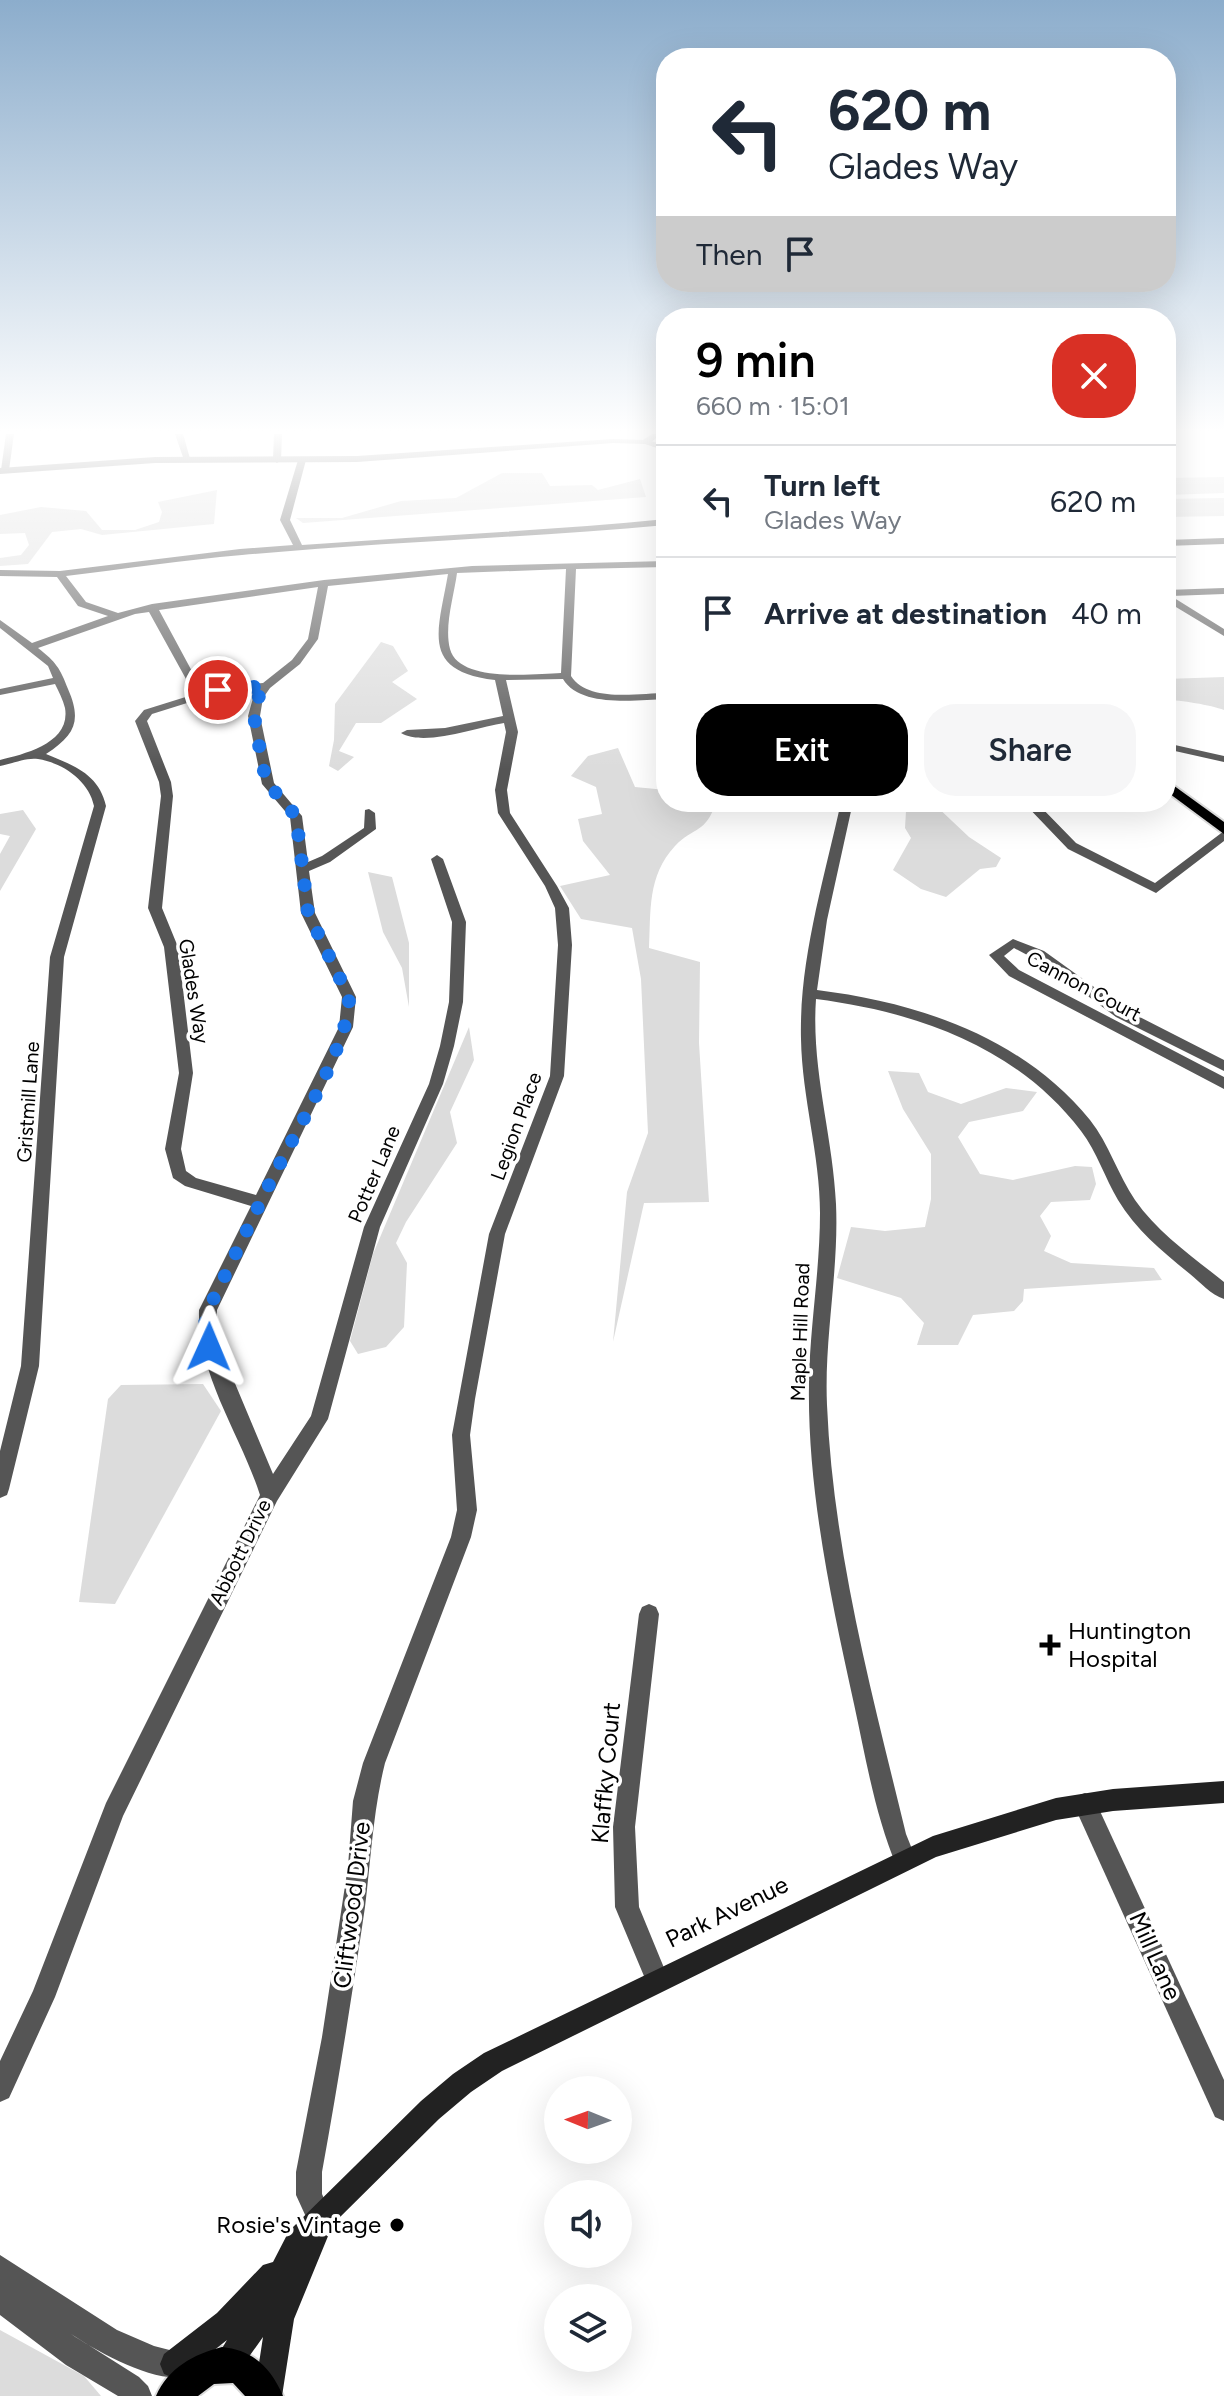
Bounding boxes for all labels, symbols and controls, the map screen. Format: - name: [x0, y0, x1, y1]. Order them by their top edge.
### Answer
- text: 620 m: [828, 77, 991, 144]
- icon: left: [696, 80, 800, 184]
- text: Glades Way: [828, 145, 1018, 188]
- icon: arrive: [778, 232, 822, 276]
- text: Then: [696, 236, 762, 273]
- text: 9 min: [696, 331, 816, 389]
- button: close: [1052, 334, 1136, 418]
- text: 660 m · 15:01: [696, 390, 850, 422]
- text: Turn left: [764, 467, 881, 504]
- icon: left: [696, 479, 740, 523]
- text: 620 m: [1050, 483, 1136, 520]
- text: Glades Way: [764, 504, 901, 536]
- icon: arrive: [696, 591, 740, 635]
- text: Arrive at destination: [764, 595, 1047, 632]
- text: 40 m: [1071, 595, 1142, 632]
- pin: [184, 656, 252, 724]
- icon: arrive: [196, 668, 240, 712]
- button: Exit: [696, 704, 908, 796]
- button: Share: [924, 704, 1136, 796]
- street label: Glades Way: [174, 937, 214, 1046]
- street label: Cannon Court: [1023, 946, 1145, 1026]
- street label: Gristmill Lane: [12, 1040, 44, 1163]
- street label: Legion Place: [485, 1069, 547, 1183]
- street label: Potter Lane: [343, 1122, 405, 1226]
- street label: Maple Hill Road: [786, 1262, 814, 1402]
- position arrow: [167, 1305, 251, 1389]
- street label: Abbott Drive: [204, 1495, 276, 1609]
- place label: Huntington Hospital: [1068, 1616, 1191, 1673]
- marker: Huntington Hospital: [1039, 1634, 1061, 1656]
- street label: Klaffky Court: [585, 1701, 626, 1845]
- street label: Cliftwood Drive: [327, 1820, 376, 1990]
- street label: Park Avenue: [661, 1869, 793, 1954]
- street label: Mill Lane: [1123, 1907, 1188, 2004]
- north arrow: [544, 2076, 632, 2164]
- map controls: [544, 2076, 632, 2372]
- button: sound: [544, 2180, 632, 2268]
- place label: Rosie's Vintage: [216, 2210, 381, 2239]
- marker: Rosie's Vintage: [388, 2216, 406, 2234]
- button: layers: [544, 2284, 632, 2372]

